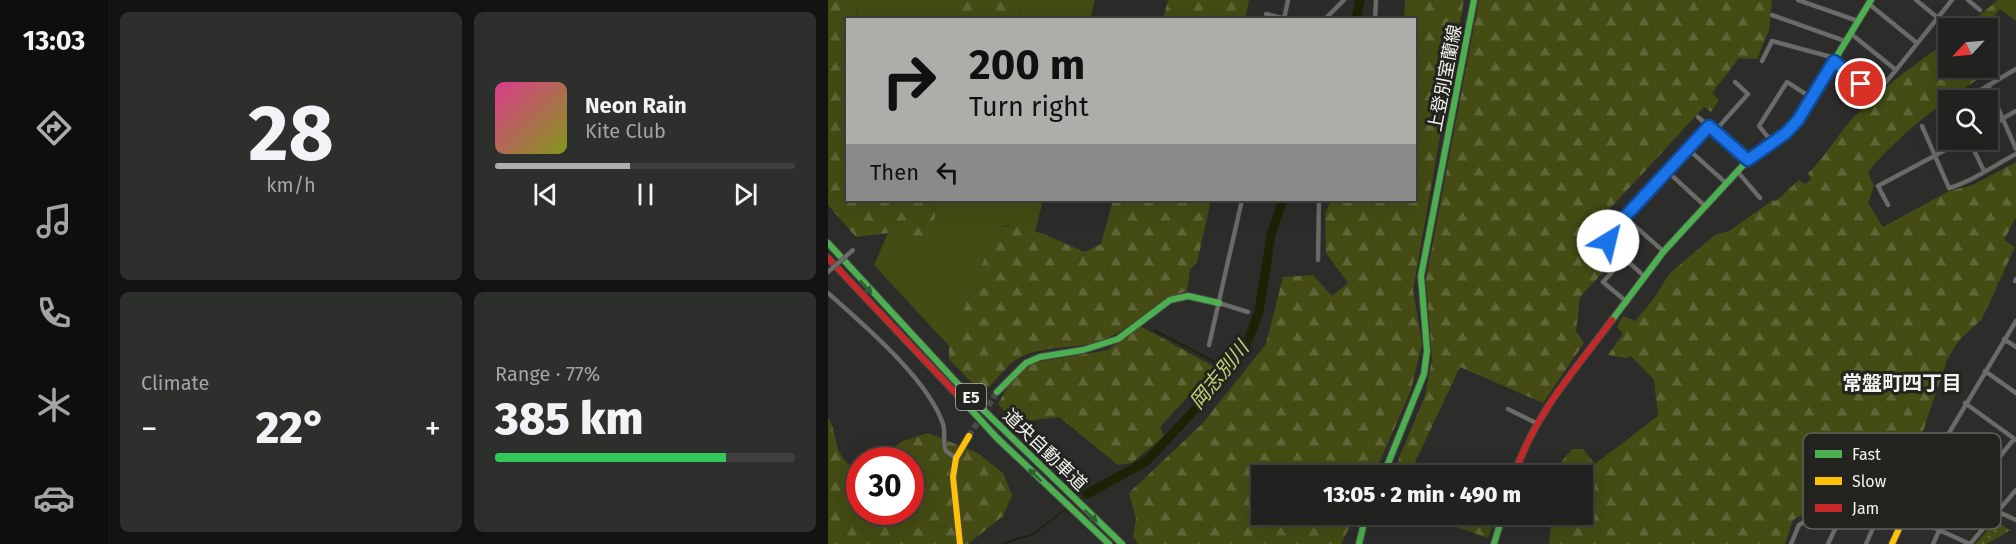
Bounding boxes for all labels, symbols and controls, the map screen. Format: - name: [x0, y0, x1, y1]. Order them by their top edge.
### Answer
- north arrow: [1938, 18, 1998, 78]
- map controls: [1938, 18, 1998, 150]
- street label: 上登別室蘭線: [1424, 23, 1466, 133]
- text: 13:03: [23, 25, 85, 57]
- text: 200 m: [969, 40, 1085, 90]
- icon: right: [870, 42, 948, 120]
- pin: [1835, 58, 1886, 109]
- icon: arrive: [1844, 67, 1877, 100]
- text: 28: [248, 87, 334, 181]
- button: search: [1938, 90, 1998, 150]
- text: Turn right: [969, 91, 1089, 123]
- text: Neon Rain: [585, 92, 687, 119]
- icon: directions: [33, 107, 75, 149]
- text: Kite Club: [585, 119, 666, 143]
- icon: left: [931, 156, 964, 189]
- text: Then: [870, 159, 919, 186]
- text: km/h: [266, 173, 316, 197]
- icon: previous: [529, 178, 562, 211]
- icon: pause: [629, 178, 662, 211]
- icon: next: [729, 178, 762, 211]
- icon: music: [33, 200, 75, 242]
- position arrow: [1576, 209, 1640, 273]
- one-way arrow: [860, 279, 873, 295]
- icon: phone: [33, 292, 75, 334]
- water label: 岡志別川: [1185, 335, 1255, 414]
- text: Range · 77%: [495, 362, 600, 386]
- text: Climate: [141, 371, 209, 395]
- district label: 常盤町四丁目: [1842, 371, 1962, 395]
- icon: climate: [33, 384, 75, 426]
- road number: E5: [956, 384, 986, 410]
- text: 385 km: [495, 392, 643, 446]
- text: 22°: [256, 401, 326, 455]
- street label: 道央自動車道: [999, 405, 1091, 495]
- text: −: [141, 409, 158, 449]
- text: +: [425, 409, 441, 449]
- legend: [1803, 433, 2001, 529]
- text: Fast: [1852, 445, 1881, 464]
- speed limit sign: 30: [846, 447, 924, 525]
- one-way arrow: [1029, 469, 1043, 483]
- text: Slow: [1852, 472, 1887, 491]
- icon: car: [33, 477, 75, 519]
- text: 13:05 · 2 min · 490 m: [1323, 481, 1521, 508]
- text: Jam: [1852, 499, 1879, 518]
- one-way arrow: [1084, 508, 1098, 522]

